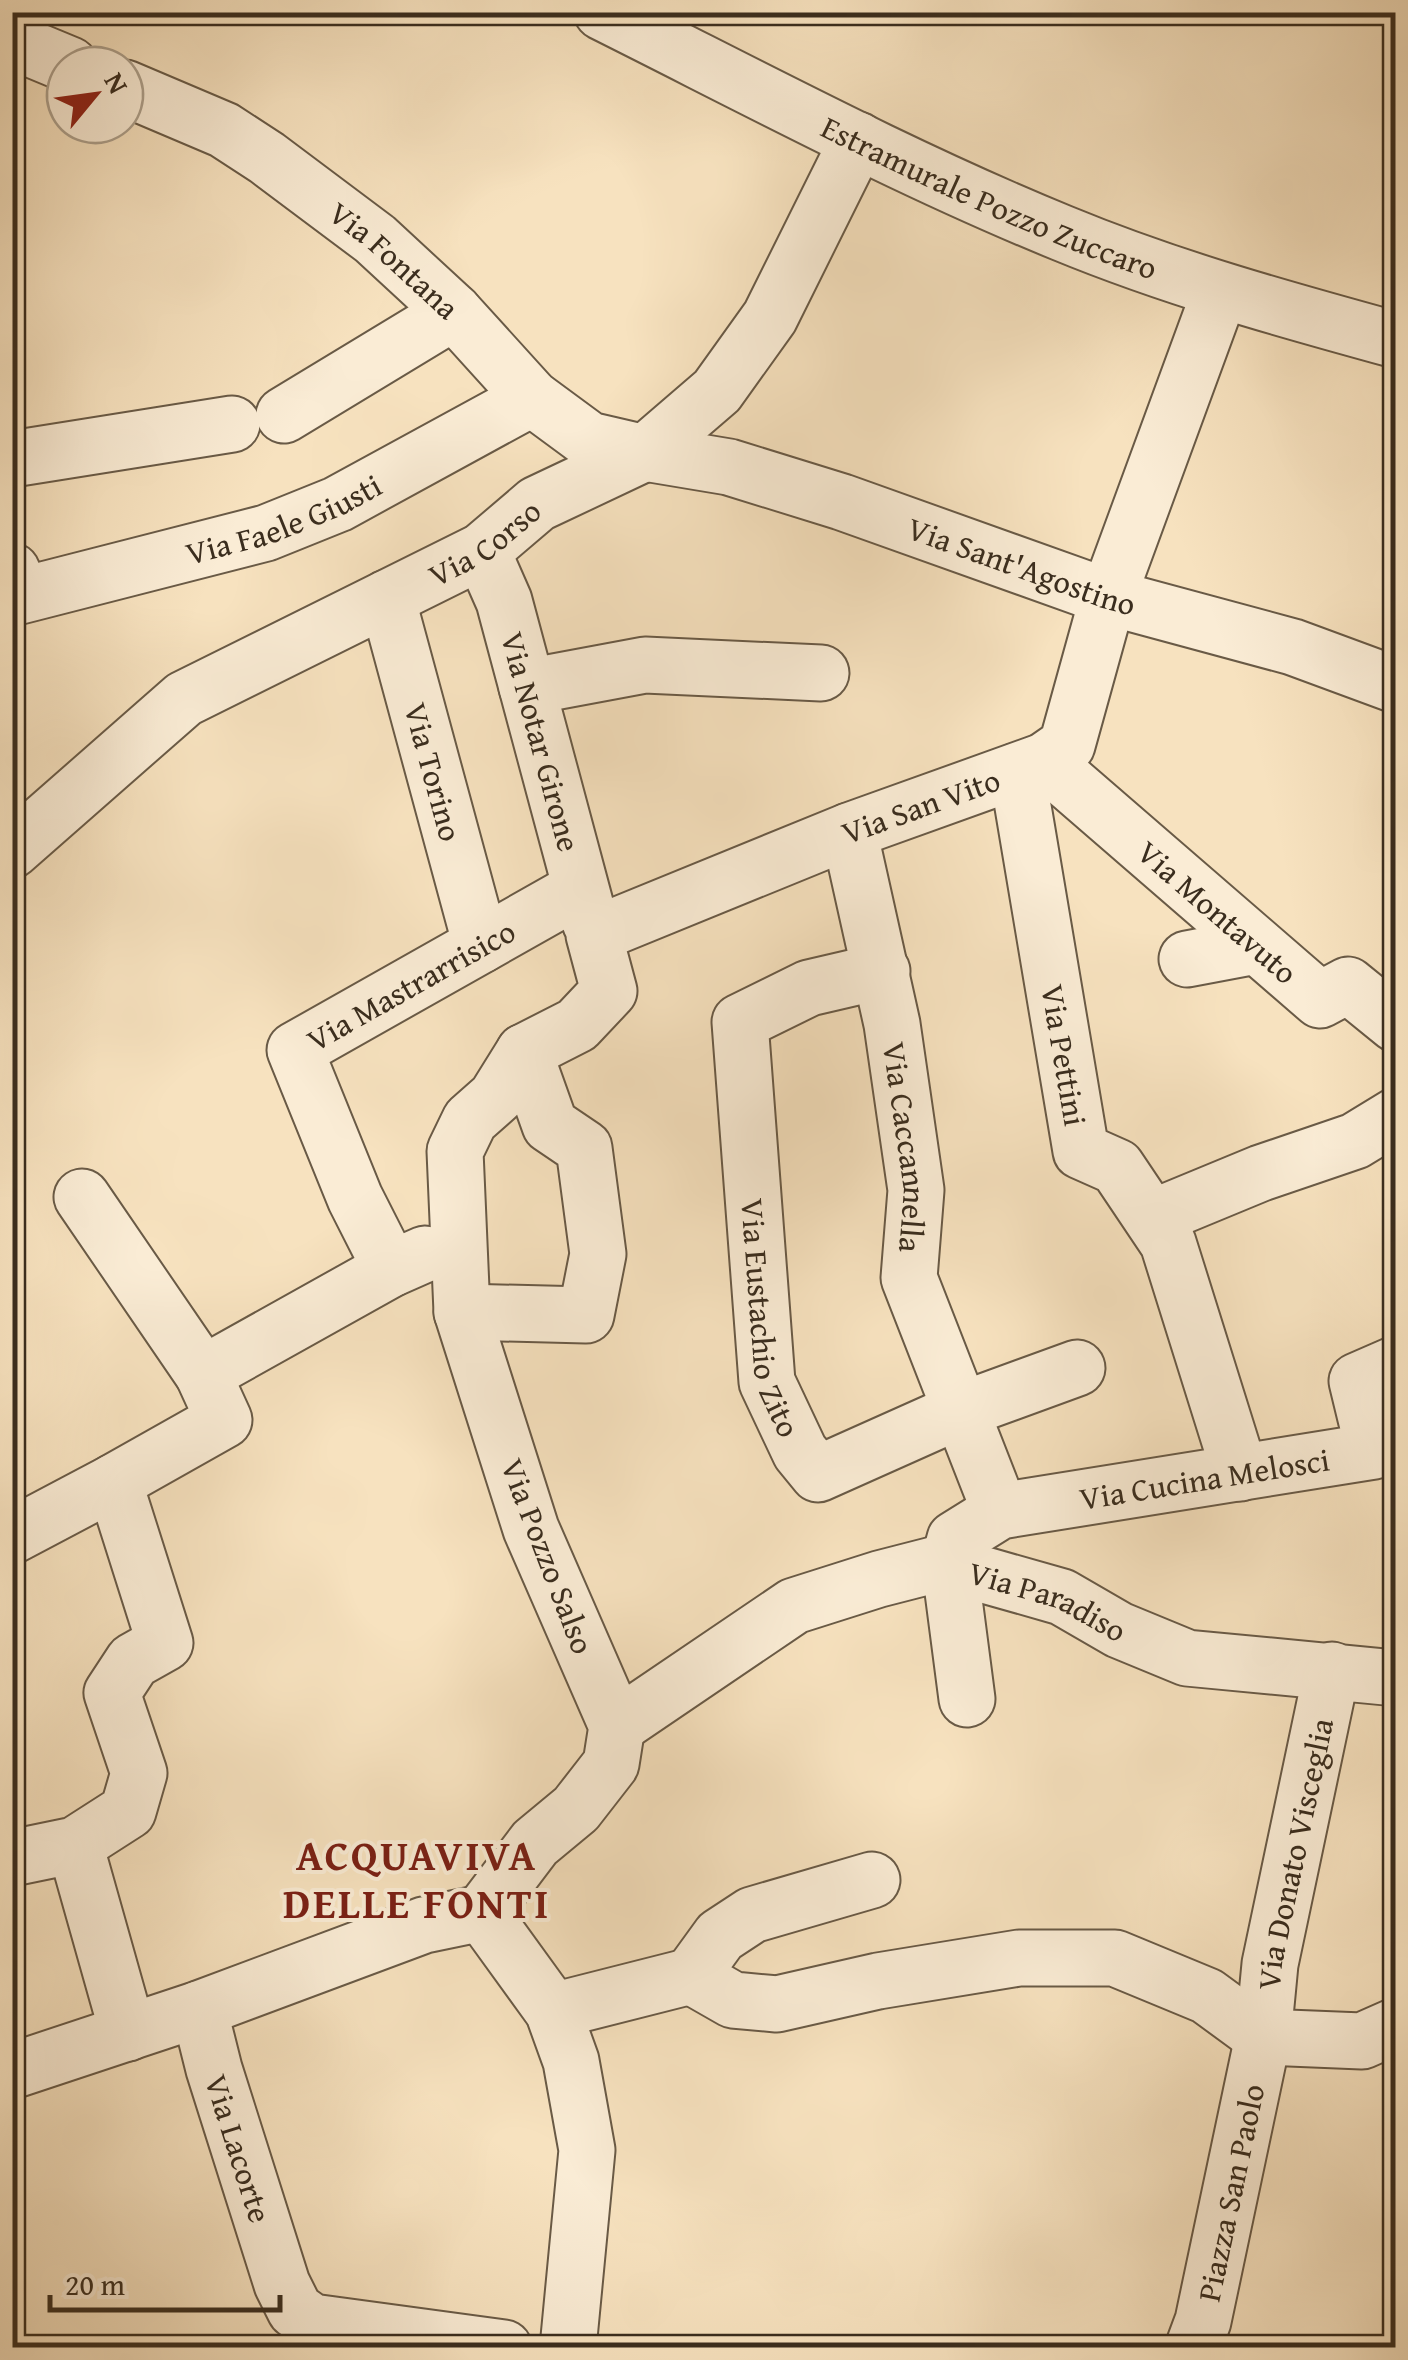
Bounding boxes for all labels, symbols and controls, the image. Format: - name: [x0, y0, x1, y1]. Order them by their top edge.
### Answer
- north arrow: [45, 45, 145, 145]
- text: N: [95, 65, 140, 101]
- street label: Estramurale Pozzo Zuccaro: [814, 103, 1164, 291]
- street label: Via Fontana: [319, 189, 470, 330]
- street label: Via Faele Giusti: [180, 461, 390, 576]
- street label: Via Corso: [420, 487, 551, 598]
- street label: Via Sant'Agostino: [901, 504, 1141, 627]
- street label: Via Notar Girone: [490, 626, 594, 857]
- street label: Via Torino: [393, 697, 475, 846]
- street label: Via San Vito: [835, 755, 1006, 855]
- street label: Via Montavuto: [1127, 829, 1309, 995]
- street label: Via Mastrarrisico: [298, 907, 524, 1063]
- street label: Via Pettini: [1030, 981, 1100, 1129]
- street label: Via Caccannella: [871, 1039, 940, 1254]
- street label: Via Eustachio Zito: [730, 1197, 813, 1445]
- street label: Via Cucina Melosci: [1076, 1435, 1333, 1521]
- street label: Via Pozzo Salso: [489, 1452, 607, 1660]
- street label: Via Paradiso: [963, 1548, 1136, 1653]
- street label: Via Donato Visceglia: [1244, 1714, 1345, 1992]
- district label: ACQUAVIVA DELLE FONTI: [283, 1824, 551, 1933]
- street label: Via Lacorte: [194, 2068, 285, 2228]
- street label: Piazza San Paolo: [1184, 2080, 1276, 2306]
- scale bar: [50, 2250, 280, 2312]
- text: 20 m: [65, 2262, 125, 2306]

